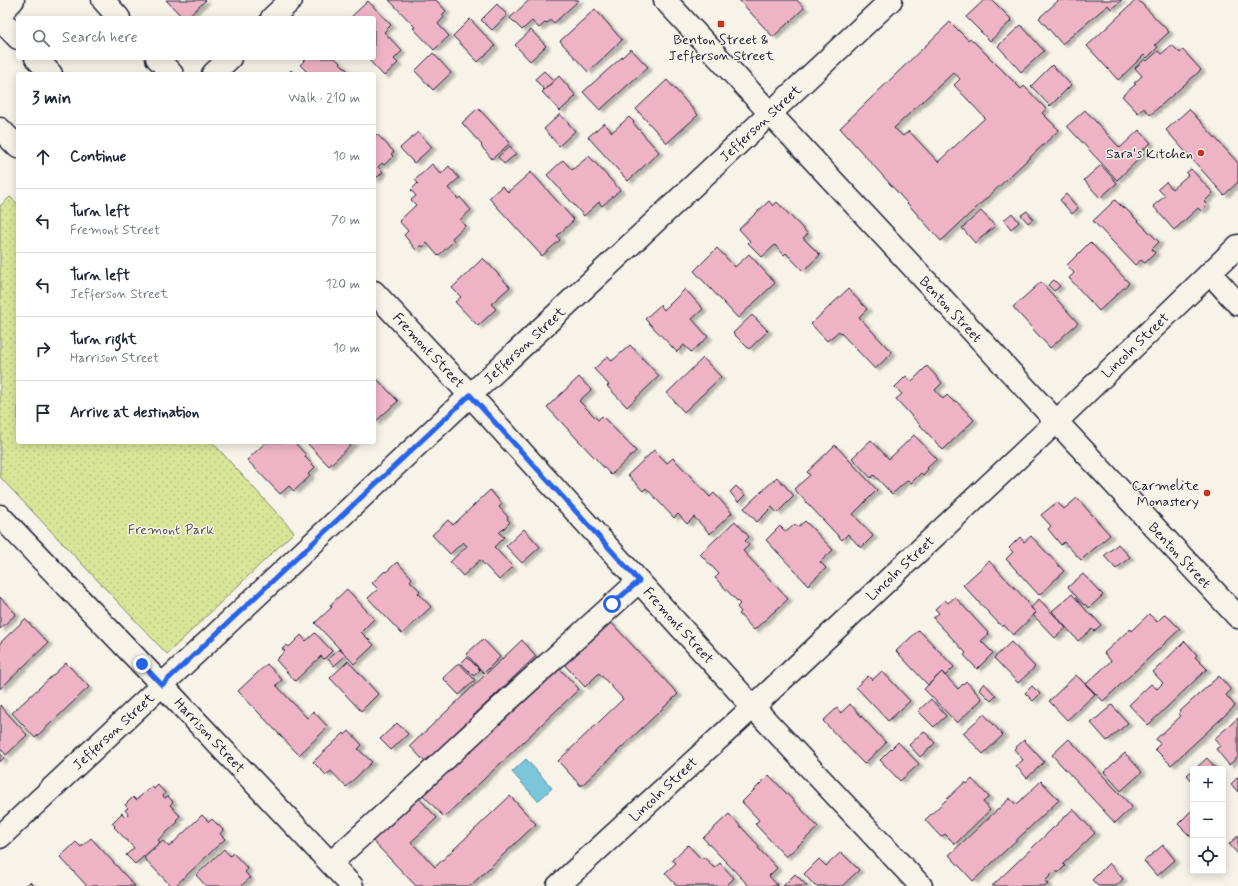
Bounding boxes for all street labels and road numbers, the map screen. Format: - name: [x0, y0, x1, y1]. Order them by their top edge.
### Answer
- street label: Jefferson Street: [716, 81, 806, 166]
- street label: Benton Street: [915, 273, 985, 346]
- street label: Jefferson Street: [480, 303, 570, 388]
- street label: Fremont Street: [389, 309, 468, 393]
- street label: Lincoln Street: [1098, 309, 1173, 382]
- street label: Benton Street: [1144, 519, 1214, 592]
- street label: Lincoln Street: [863, 532, 939, 605]
- street label: Fremont Street: [639, 584, 718, 668]
- street label: Jefferson Street: [69, 689, 159, 774]
- street label: Harrison Street: [170, 694, 249, 777]
- street label: Lincoln Street: [626, 753, 702, 826]

